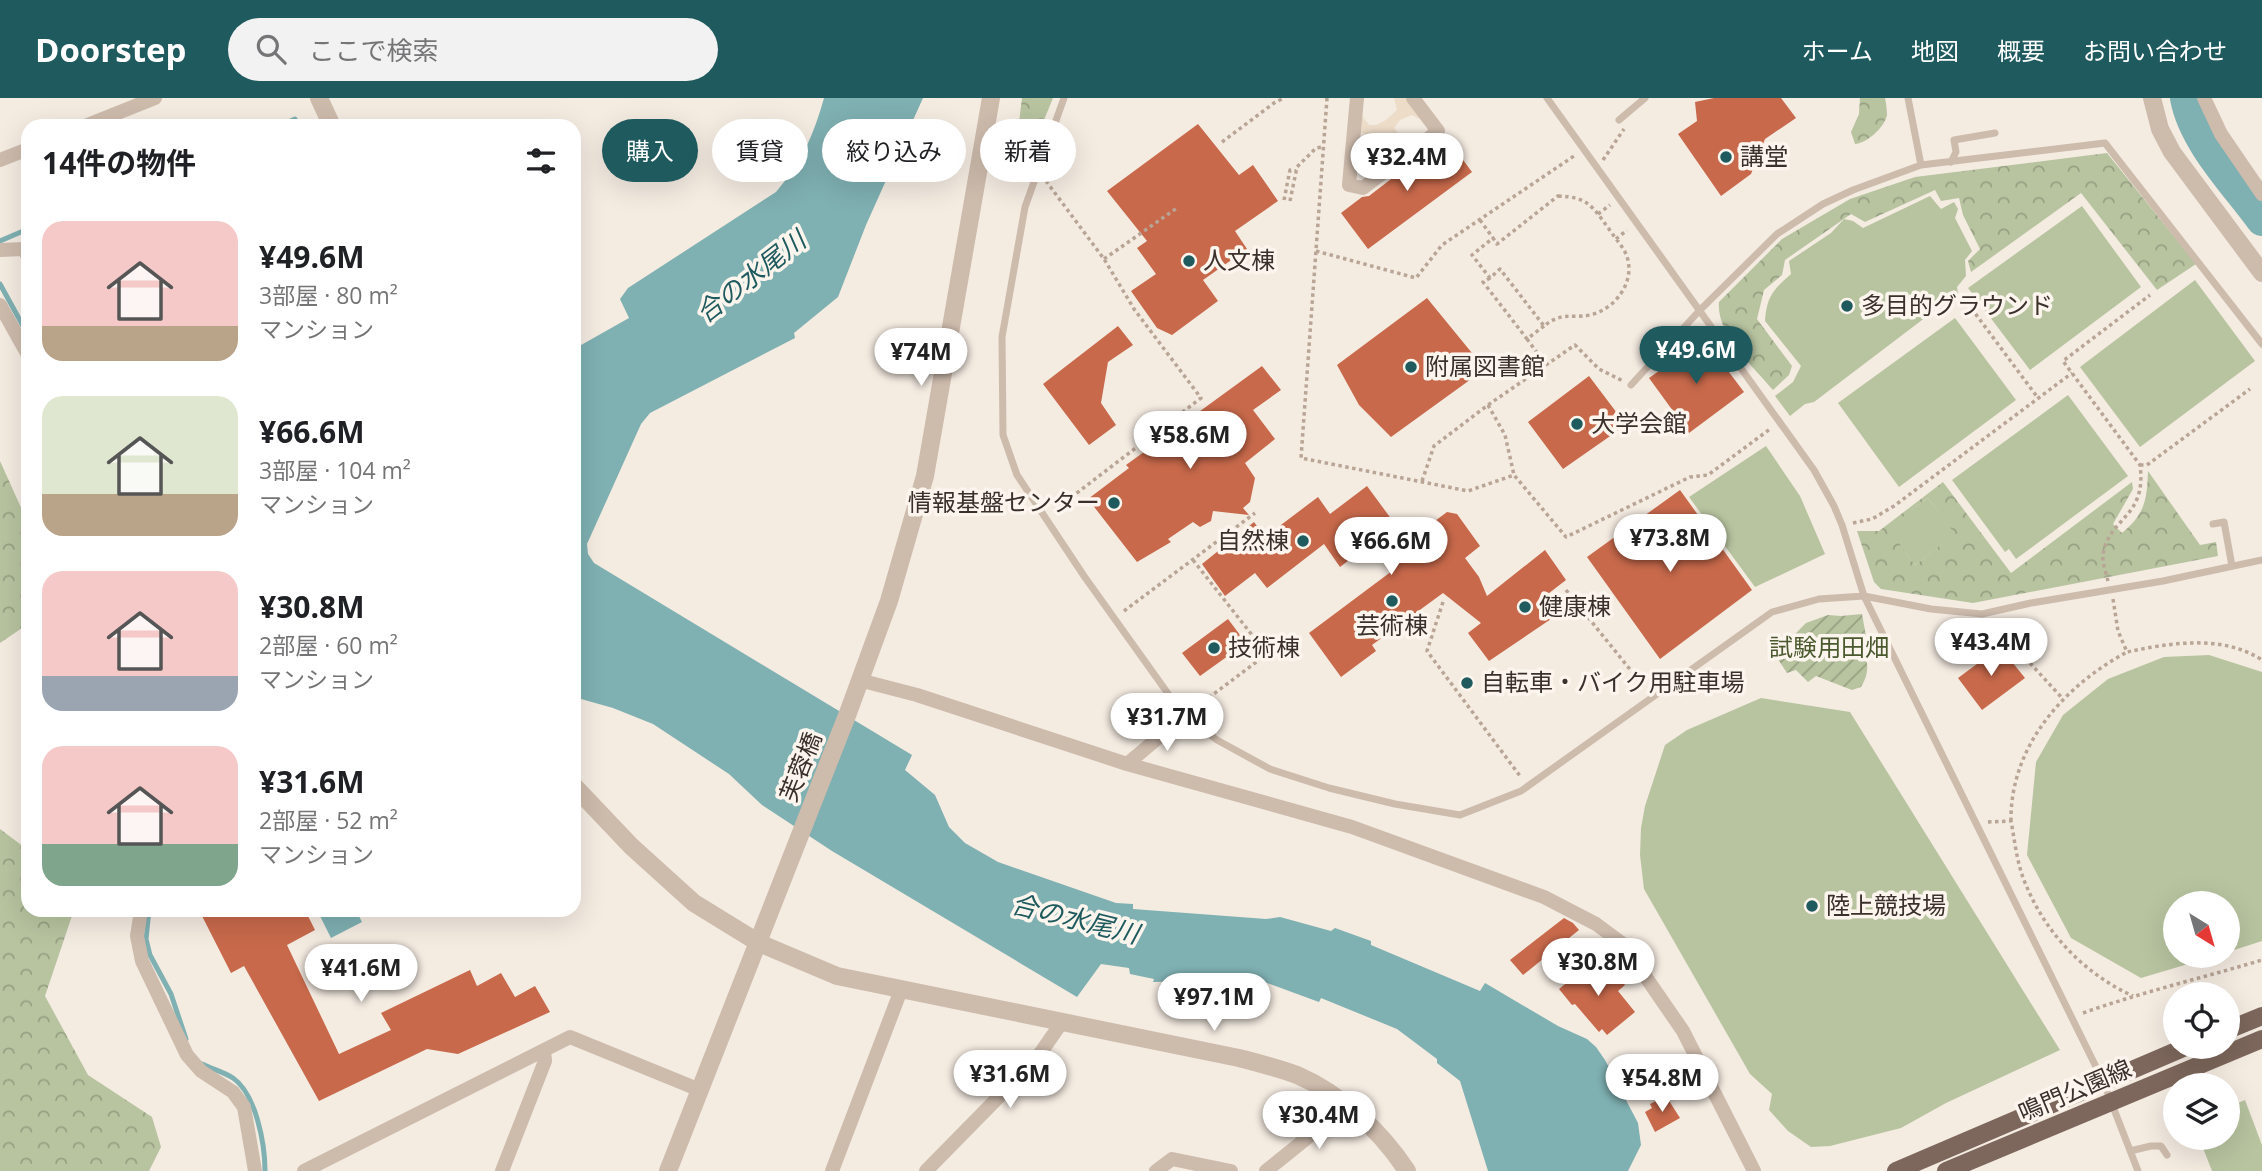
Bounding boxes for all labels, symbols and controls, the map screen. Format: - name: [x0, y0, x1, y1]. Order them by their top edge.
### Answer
- search box: [228, 18, 718, 81]
- text: Doorstep: [35, 27, 186, 72]
- icon: search: [252, 30, 290, 68]
- text: ここで検索: [308, 32, 438, 68]
- text: ホーム: [1802, 34, 1873, 67]
- text: 地図: [1911, 34, 1959, 67]
- text: 概要: [1997, 34, 2045, 67]
- text: お問い合わせ: [2083, 34, 2227, 67]
- chip: 購入: [602, 119, 698, 182]
- chip: 賃貸: [712, 119, 808, 182]
- chip: 絞り込み: [822, 119, 966, 182]
- chip: 新着: [980, 119, 1076, 182]
- pin: ¥32.4M: [1350, 134, 1464, 193]
- place label: 講堂: [1740, 139, 1788, 172]
- text: ¥32.4M: [1367, 140, 1447, 172]
- text: 14件の物件: [42, 142, 196, 183]
- icon: filters: [522, 142, 560, 180]
- marker: 講堂: [1718, 149, 1734, 165]
- water label: 合の水尾川: [688, 220, 815, 330]
- text: ¥49.6M: [259, 236, 364, 277]
- place label: 人文棟: [1203, 243, 1275, 276]
- icon: home: [98, 249, 182, 333]
- marker: 人文棟: [1181, 253, 1197, 269]
- text: 3部屋 · 80 m²: [259, 279, 398, 311]
- place label: 多目的グラウンド: [1861, 288, 2053, 321]
- marker: 多目的グラウンド: [1839, 298, 1855, 314]
- text: マンション: [259, 313, 374, 345]
- pin: ¥49.6M: [1639, 327, 1753, 386]
- pin: ¥74M: [880, 328, 962, 388]
- text: ¥49.6M: [1656, 333, 1736, 365]
- text: ¥74M: [890, 335, 952, 367]
- place label: 附属図書館: [1425, 349, 1545, 382]
- marker: 附属図書館: [1403, 359, 1419, 375]
- place label: 大学会館: [1591, 406, 1687, 439]
- text: ¥66.6M: [259, 411, 364, 452]
- pin: ¥58.6M: [1133, 412, 1247, 471]
- marker: 大学会館: [1569, 416, 1585, 432]
- text: ¥58.6M: [1150, 418, 1230, 450]
- icon: home: [98, 424, 182, 508]
- text: 3部屋 · 104 m²: [259, 454, 411, 486]
- place label: 情報基盤センター: [908, 485, 1100, 518]
- text: マンション: [259, 488, 374, 520]
- marker: 情報基盤センター: [1106, 495, 1122, 511]
- pin: ¥73.8M: [1613, 514, 1727, 574]
- pin: ¥66.6M: [1334, 518, 1448, 577]
- text: ¥73.8M: [1630, 521, 1710, 553]
- place label: 自然棟: [1217, 523, 1289, 556]
- text: ¥66.6M: [1351, 524, 1431, 556]
- marker: 自然棟: [1295, 533, 1311, 549]
- text: ¥30.8M: [259, 586, 364, 627]
- place label: 健康棟: [1539, 589, 1611, 622]
- marker: 芸術棟: [1384, 593, 1400, 609]
- icon: home: [98, 599, 182, 683]
- marker: 健康棟: [1517, 599, 1533, 615]
- place label: 芸術棟: [1356, 608, 1428, 641]
- pin: ¥43.4M: [1934, 618, 2048, 678]
- text: ¥43.4M: [1951, 625, 2031, 657]
- text: 2部屋 · 60 m²: [259, 629, 398, 661]
- place label: 技術棟: [1228, 630, 1300, 663]
- park label: 試験用田畑: [1769, 630, 1889, 663]
- marker: 技術棟: [1206, 640, 1222, 656]
- text: マンション: [259, 663, 374, 695]
- place label: 自転車・バイク用駐車場: [1481, 665, 1745, 698]
- marker: 自転車・バイク用駐車場: [1459, 675, 1475, 691]
- pin: ¥31.7M: [1110, 694, 1224, 753]
- text: ¥31.7M: [1127, 700, 1207, 732]
- street label: 芙蓉橋: [771, 727, 828, 806]
- text: ¥31.6M: [259, 761, 364, 802]
- icon: home: [98, 774, 182, 858]
- text: 2部屋 · 52 m²: [259, 804, 398, 836]
- text: マンション: [259, 838, 374, 870]
- water label: 合の水尾川: [1008, 885, 1146, 952]
- place label: 陸上競技場: [1826, 888, 1946, 921]
- north arrow: [2163, 891, 2240, 968]
- map controls: [2163, 891, 2240, 1150]
- marker: 陸上競技場: [1804, 898, 1820, 914]
- pin: ¥30.8M: [1541, 939, 1655, 998]
- pin: ¥41.6M: [304, 944, 418, 1004]
- text: ¥30.8M: [1558, 945, 1638, 977]
- text: ¥41.6M: [321, 951, 401, 983]
- pin: ¥97.1M: [1157, 974, 1271, 1033]
- text: ¥97.1M: [1174, 980, 1254, 1012]
- button: locate: [2163, 982, 2240, 1059]
- pin: ¥31.6M: [953, 1051, 1067, 1110]
- street label: 鳴門公園線: [2013, 1051, 2136, 1128]
- pin: ¥54.8M: [1605, 1054, 1719, 1114]
- text: ¥31.6M: [970, 1057, 1050, 1089]
- text: ¥54.8M: [1622, 1061, 1702, 1093]
- button: layers: [2163, 1073, 2240, 1150]
- pin: ¥30.4M: [1262, 1091, 1376, 1151]
- text: ¥30.4M: [1279, 1098, 1359, 1130]

